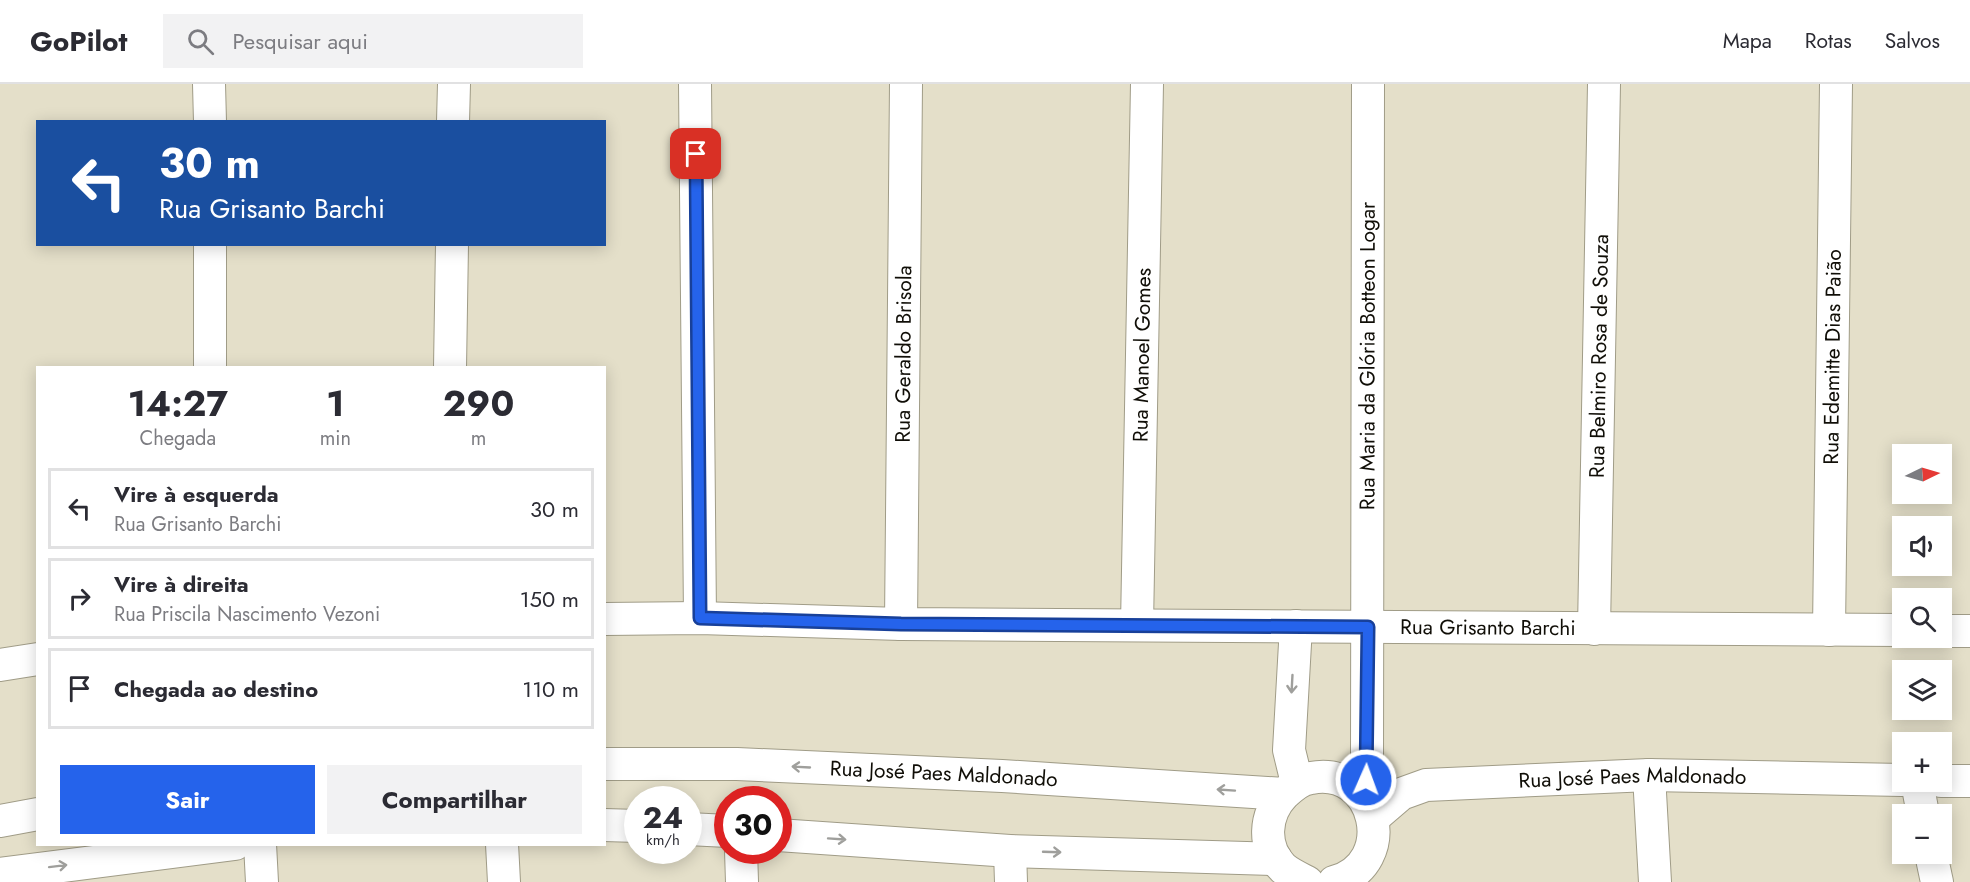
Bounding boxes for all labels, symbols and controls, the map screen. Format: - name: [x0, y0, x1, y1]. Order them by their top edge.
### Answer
- search box: [163, 14, 583, 68]
- text: GoPilot: [30, 21, 127, 62]
- icon: search: [184, 25, 217, 58]
- text: Pesquisar aqui: [232, 25, 368, 57]
- text: Mapa: [1723, 26, 1772, 56]
- text: Rotas: [1805, 26, 1852, 56]
- text: Salvos: [1885, 26, 1940, 56]
- pin: [670, 128, 721, 179]
- text: 30 m: [159, 133, 260, 194]
- icon: arrive: [679, 137, 712, 170]
- icon: left: [60, 144, 138, 222]
- text: Rua Grisanto Barchi: [159, 189, 385, 228]
- street label: Rua Maria da Glória Botteon Logar: [1352, 201, 1383, 510]
- street label: Rua Belmiro Rosa de Souza: [1582, 234, 1616, 478]
- street label: Rua Edemitte Dias Paião: [1816, 249, 1849, 465]
- street label: Rua Geraldo Brisola: [888, 265, 919, 443]
- street label: Rua Manoel Gomes: [1125, 268, 1159, 442]
- text: 14:27: [128, 377, 228, 429]
- text: 1: [326, 377, 345, 429]
- text: 290: [443, 377, 514, 429]
- text: Chegada: [140, 424, 216, 453]
- text: min: [320, 424, 351, 453]
- text: m: [471, 424, 486, 453]
- north arrow: [1892, 444, 1952, 504]
- map controls: [1892, 444, 1952, 864]
- text: Vire à esquerda: [114, 478, 279, 510]
- icon: left: [63, 492, 96, 525]
- text: 30 m: [530, 493, 579, 525]
- text: Rua Grisanto Barchi: [114, 510, 281, 539]
- button: sound: [1892, 516, 1952, 576]
- text: Vire à direita: [114, 568, 249, 600]
- icon: right: [63, 582, 96, 615]
- text: 150 m: [520, 583, 579, 615]
- button: search: [1892, 588, 1952, 648]
- text: Rua Priscila Nascimento Vezoni: [114, 600, 380, 629]
- street label: Rua Grisanto Barchi: [1400, 612, 1576, 643]
- button: layers: [1892, 660, 1952, 720]
- icon: arrive: [63, 672, 96, 705]
- text: Chegada ao destino: [114, 673, 318, 705]
- text: 110 m: [522, 673, 579, 705]
- one-way arrow: [1287, 673, 1298, 693]
- button: +: [1892, 732, 1952, 792]
- position arrow: [1334, 748, 1398, 812]
- street label: Rua José Paes Maldonado: [829, 753, 1059, 795]
- street label: Rua José Paes Maldonado: [1518, 760, 1747, 796]
- one-way arrow: [791, 761, 811, 772]
- button: Sair: [60, 765, 315, 834]
- button: Compartilhar: [327, 765, 582, 834]
- one-way arrow: [1217, 785, 1237, 796]
- speed limit sign: 30: [714, 786, 792, 864]
- text: 24: [643, 796, 683, 839]
- button: −: [1892, 804, 1952, 864]
- text: km/h: [646, 829, 680, 851]
- one-way arrow: [826, 833, 846, 844]
- one-way arrow: [1042, 847, 1062, 858]
- one-way arrow: [48, 861, 67, 872]

